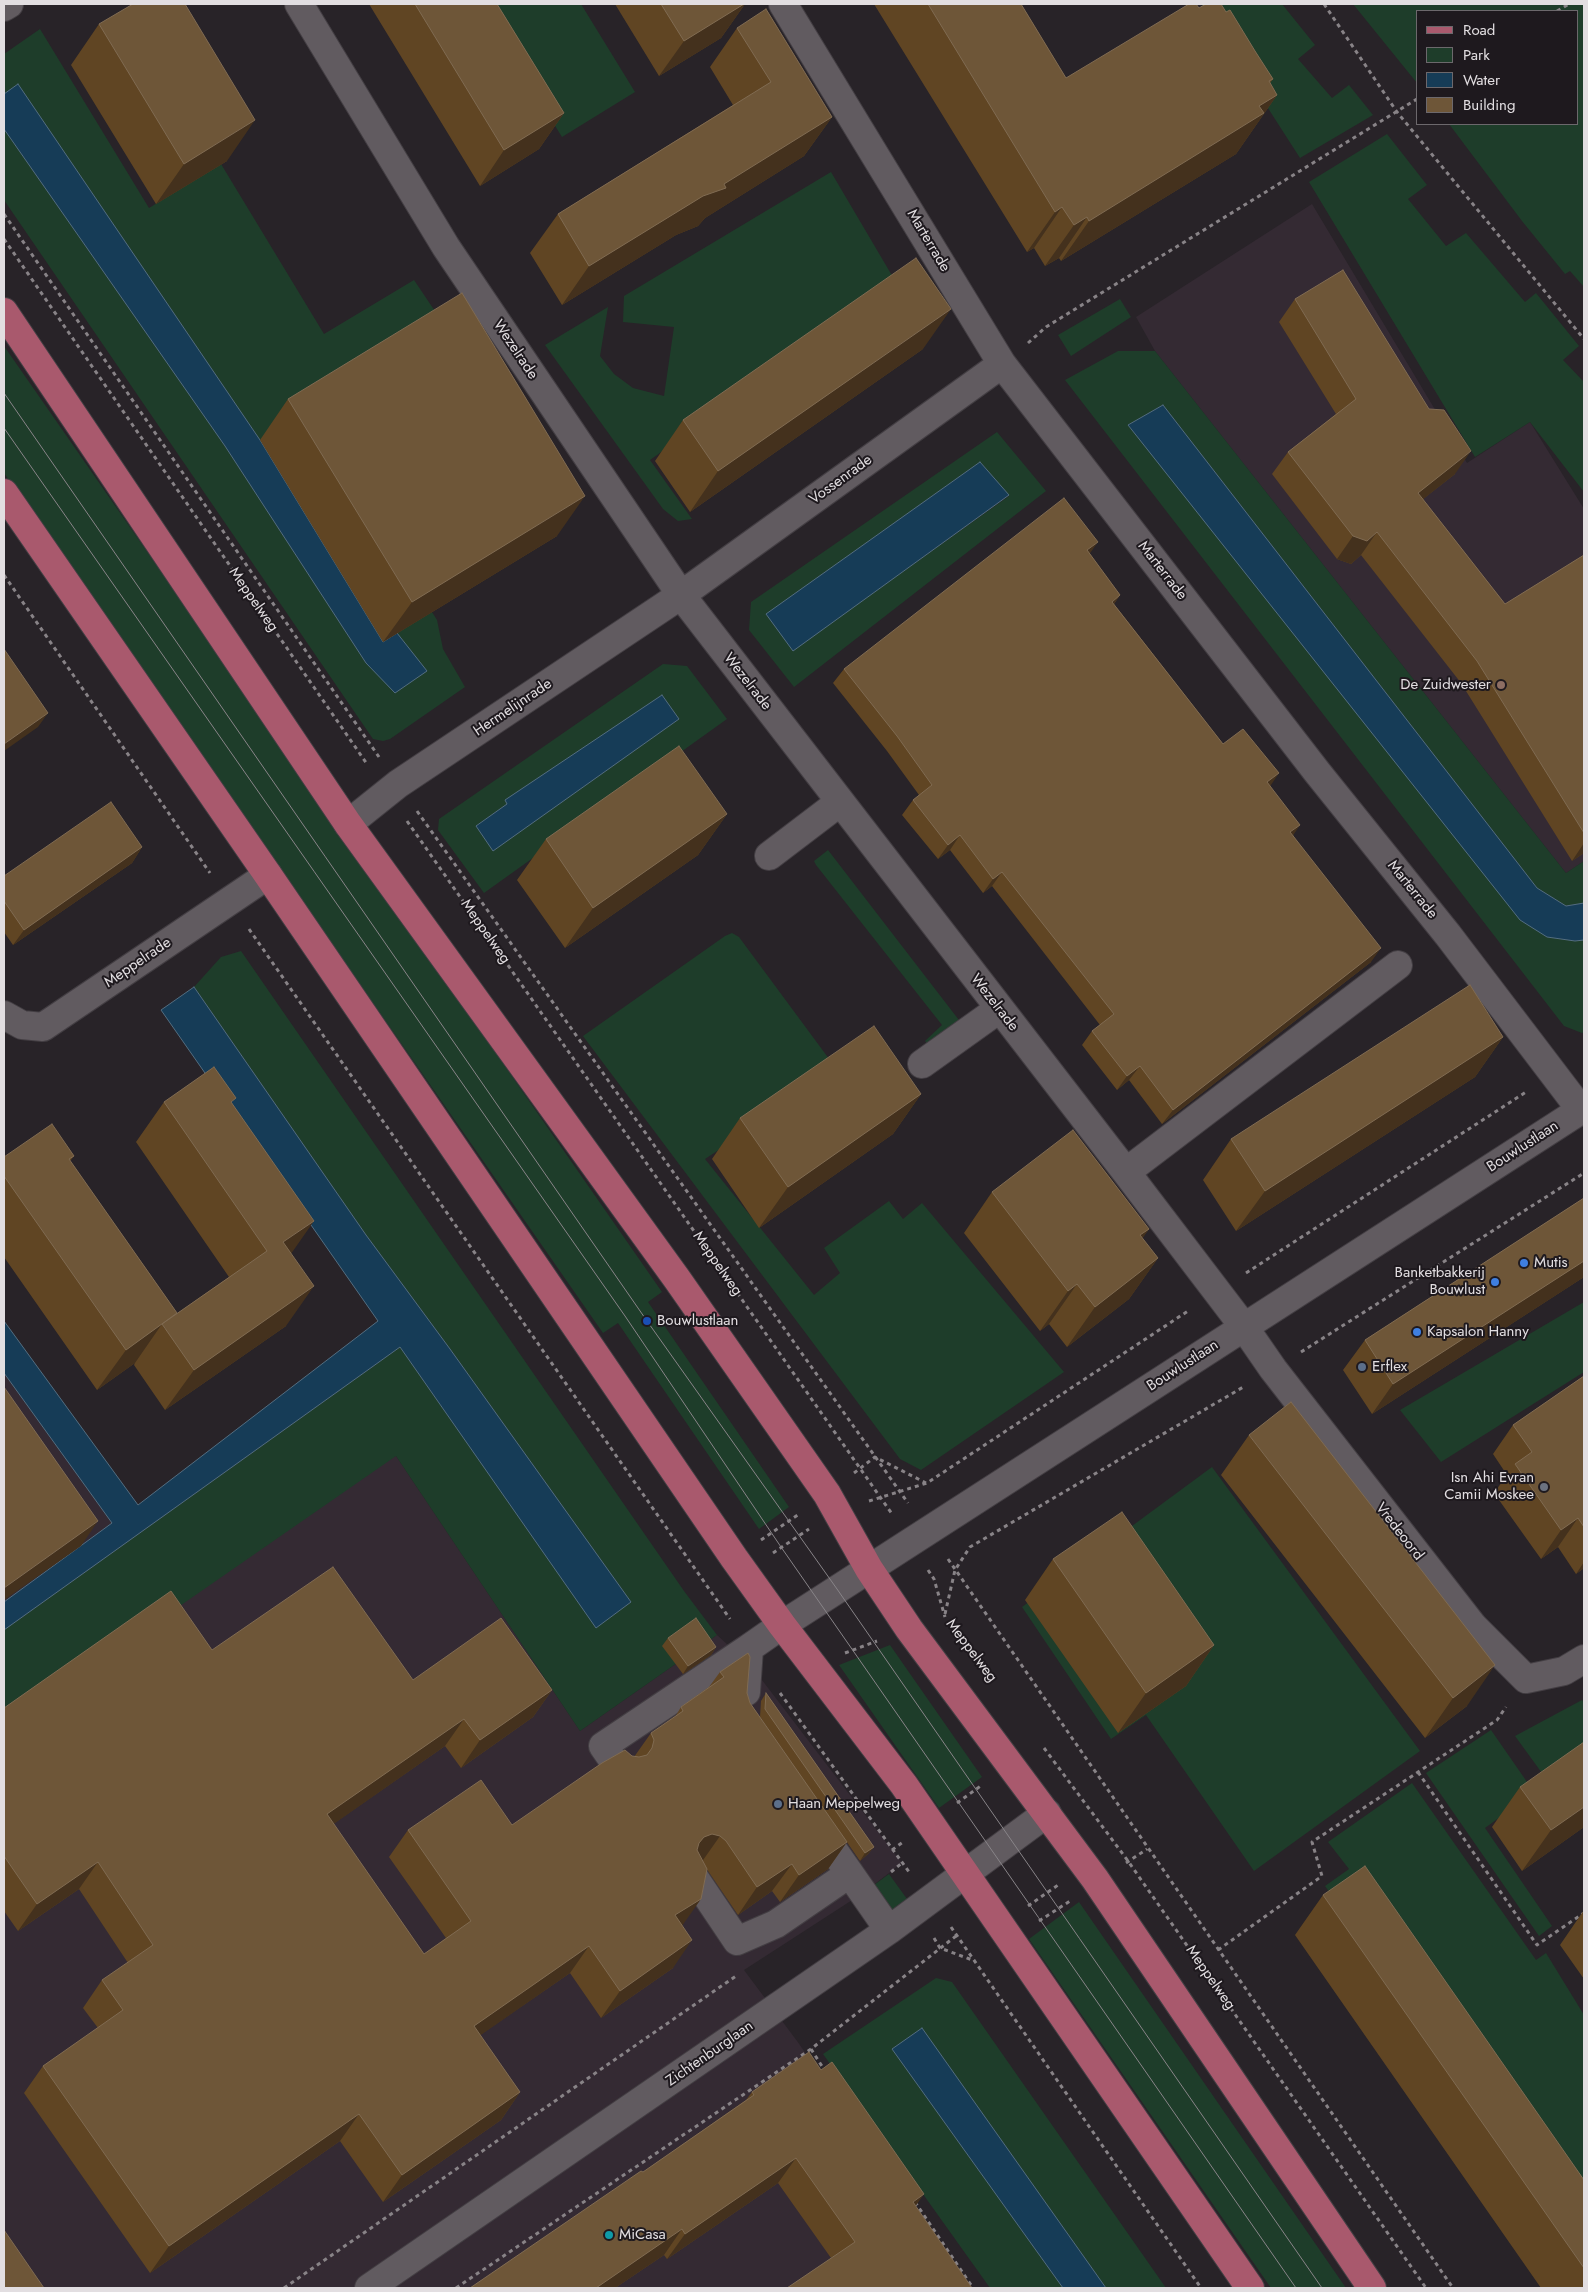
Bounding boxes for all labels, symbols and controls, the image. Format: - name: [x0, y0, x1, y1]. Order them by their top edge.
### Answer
- legend: [1416, 10, 1578, 125]
- text: Road: [1463, 19, 1495, 41]
- text: Park: [1463, 44, 1490, 66]
- text: Water: [1463, 69, 1500, 91]
- text: Building: [1463, 94, 1515, 116]
- street label: Marterrade: [902, 207, 954, 275]
- street label: Wezelrade: [489, 317, 541, 383]
- street label: Vossenrade: [806, 451, 876, 509]
- street label: Marterrade: [1133, 538, 1191, 604]
- street label: Meppelweg: [224, 564, 282, 636]
- street label: Wezelrade: [719, 650, 775, 714]
- street label: Hermelijnrade: [470, 675, 556, 741]
- place label: De Zuidwester: [1400, 676, 1491, 694]
- marker: De Zuidwester: [1495, 679, 1507, 691]
- street label: Marterrade: [1383, 857, 1441, 923]
- street label: Meppelweg: [456, 896, 514, 968]
- street label: Meppelrade: [101, 934, 175, 992]
- street label: Wezelrade: [966, 971, 1022, 1035]
- street label: Bouwlustlaan: [1484, 1117, 1562, 1177]
- street label: Meppelweg: [688, 1228, 746, 1300]
- place label: Mutis: [1534, 1254, 1568, 1272]
- marker: Mutis: [1518, 1257, 1530, 1269]
- place label: Banketbakkerij Bouwlust: [1395, 1264, 1485, 1299]
- marker: Banketbakkerij Bouwlust: [1489, 1276, 1501, 1288]
- place label: Bouwlustlaan: [657, 1312, 738, 1330]
- marker: Bouwlustlaan: [641, 1315, 653, 1327]
- place label: Kapsalon Hanny: [1427, 1323, 1529, 1341]
- marker: Kapsalon Hanny: [1411, 1326, 1423, 1338]
- street label: Bouwlustlaan: [1144, 1336, 1222, 1396]
- place label: Erflex: [1372, 1358, 1407, 1376]
- marker: Erflex: [1356, 1361, 1368, 1373]
- place label: Isn Ahi Evran Camii Moskee: [1444, 1469, 1534, 1504]
- marker: Isn Ahi Evran Camii Moskee: [1538, 1481, 1550, 1493]
- street label: Vredeoord: [1371, 1500, 1427, 1564]
- street label: Meppelweg: [941, 1616, 1001, 1686]
- place label: Haan Meppelweg: [788, 1795, 900, 1813]
- marker: Haan Meppelweg: [772, 1798, 784, 1810]
- street label: Meppelweg: [1181, 1942, 1239, 2014]
- street label: Zichtenburglaan: [663, 2017, 757, 2091]
- place label: MiCasa: [619, 2226, 666, 2244]
- marker: MiCasa: [603, 2229, 615, 2241]

